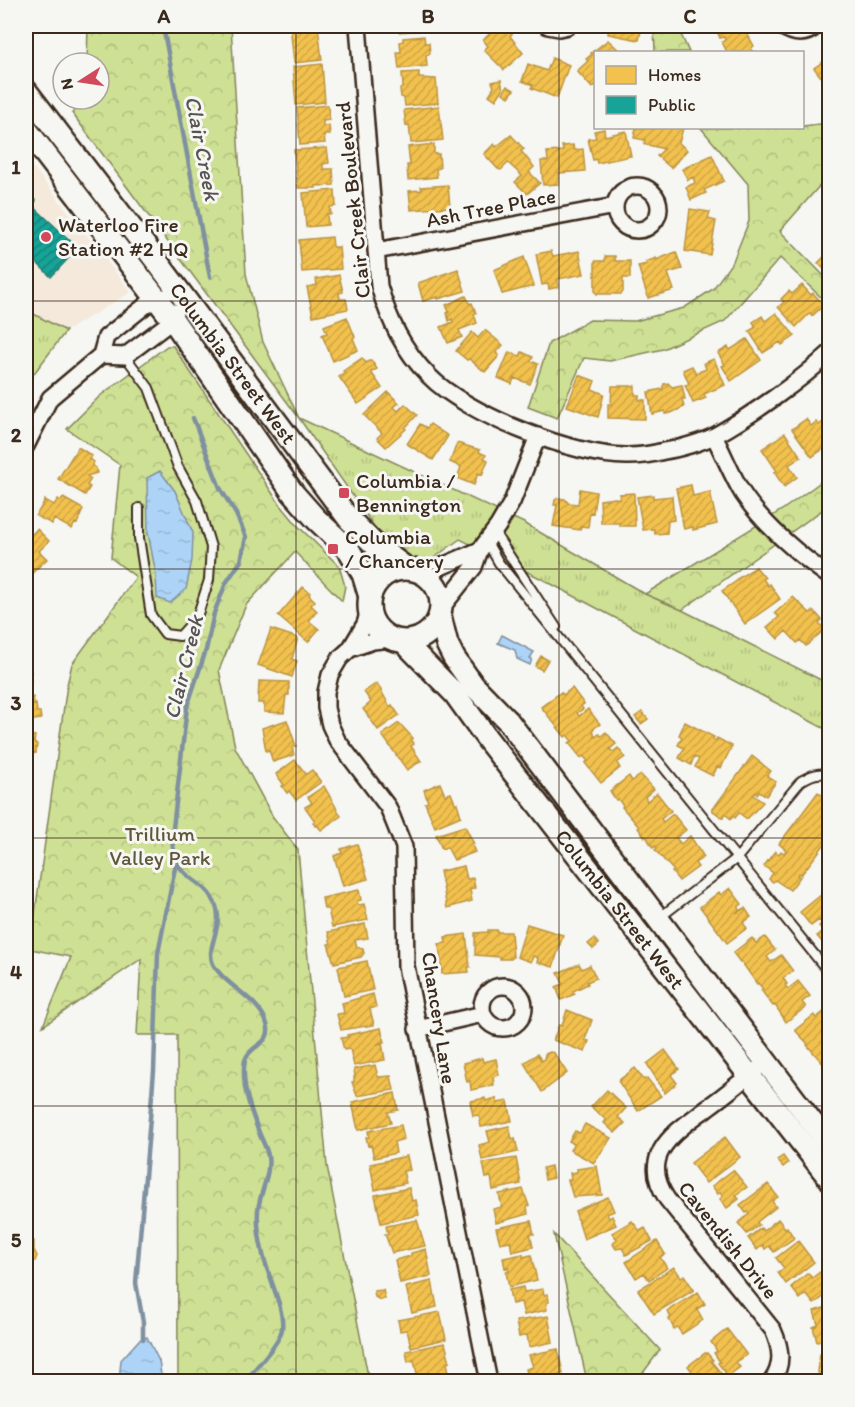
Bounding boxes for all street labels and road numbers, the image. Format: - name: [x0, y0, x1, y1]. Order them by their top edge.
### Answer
- street label: Clair Creek Boulevard: [330, 100, 375, 300]
- street label: Ash Tree Place: [424, 183, 558, 232]
- street label: Columbia Street West: [165, 277, 302, 449]
- street label: Columbia Street West: [550, 824, 690, 994]
- street label: Chancery Lane: [417, 950, 462, 1086]
- street label: Cavendish Drive: [673, 1176, 783, 1304]

